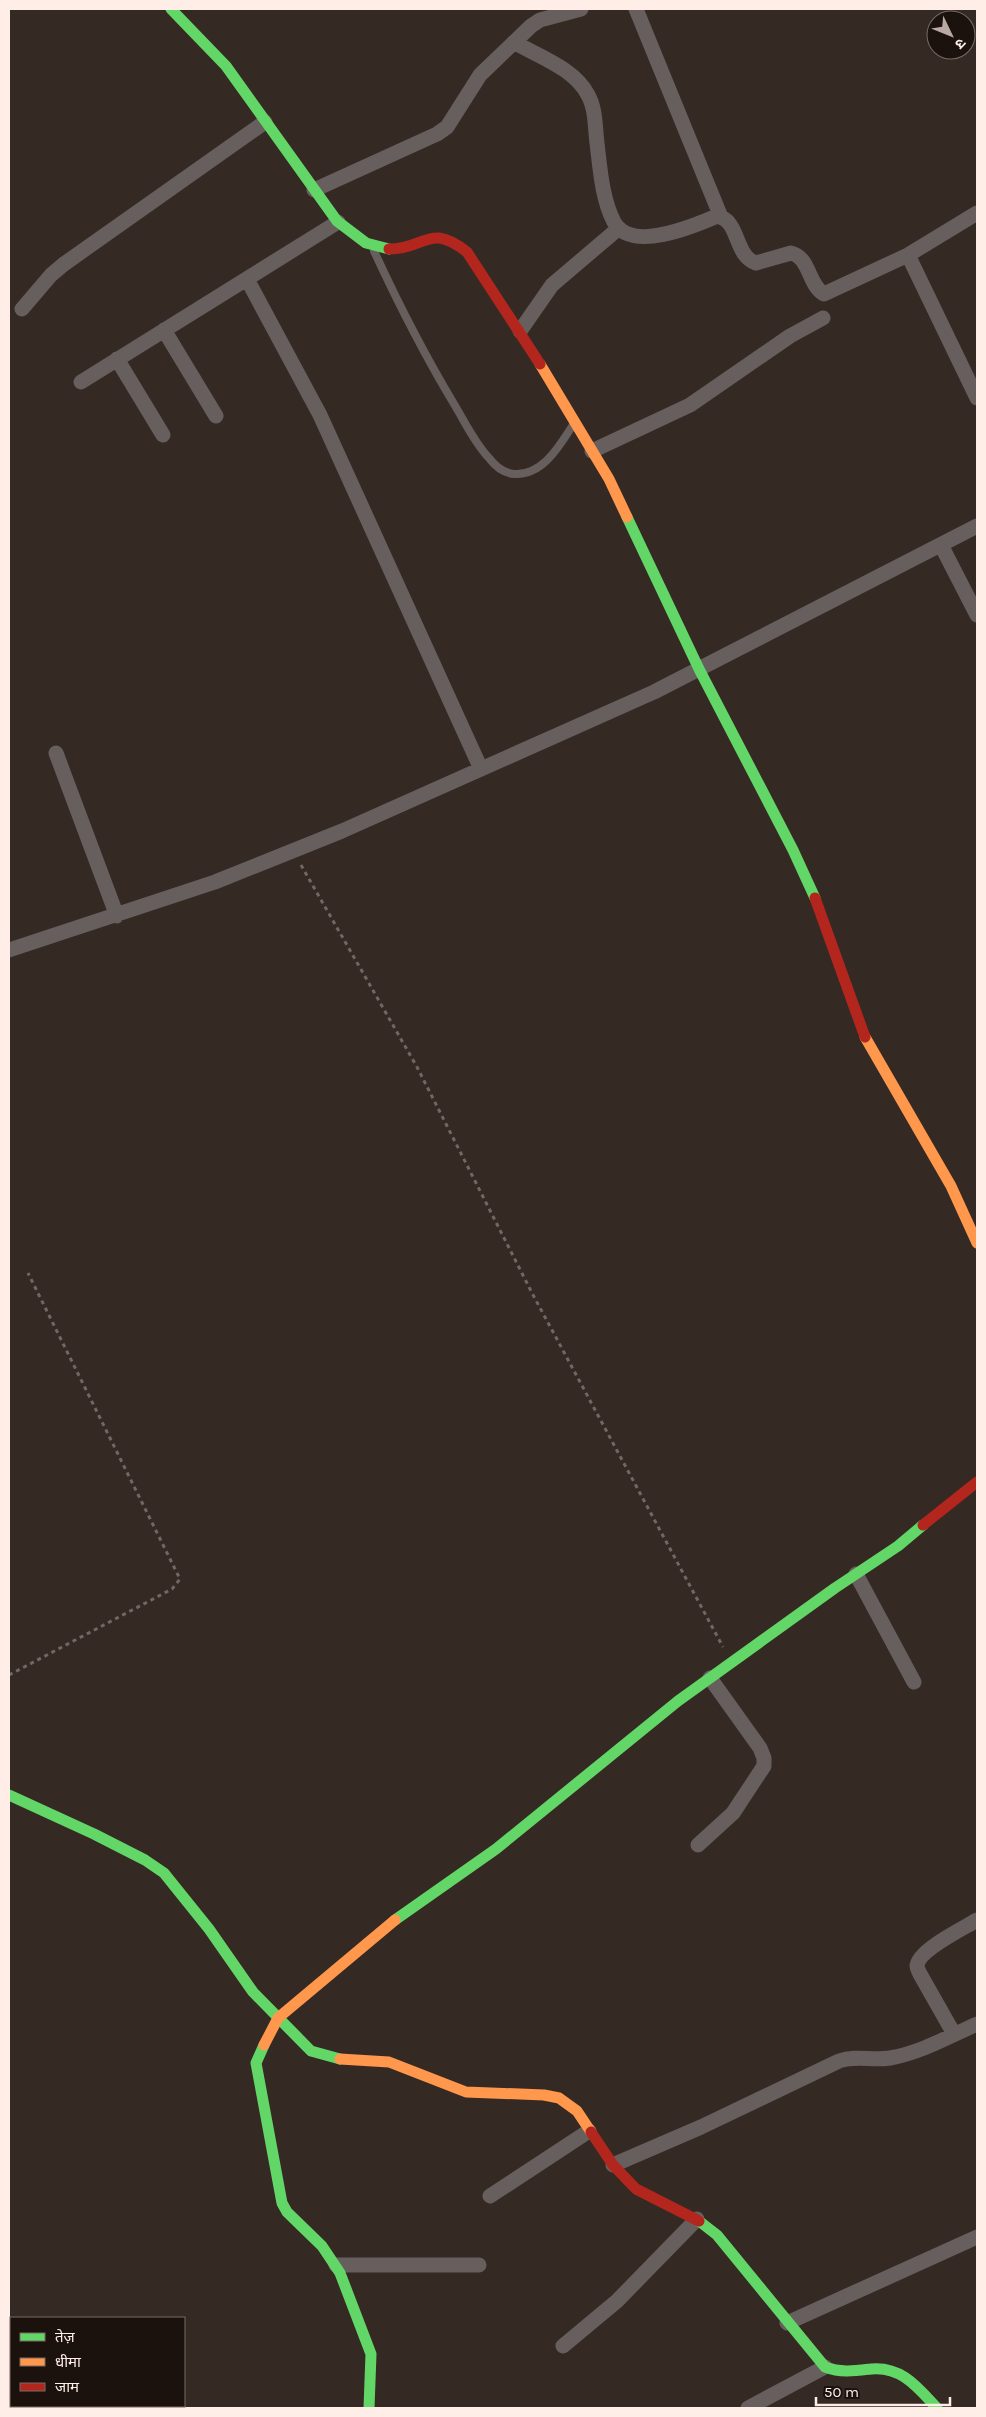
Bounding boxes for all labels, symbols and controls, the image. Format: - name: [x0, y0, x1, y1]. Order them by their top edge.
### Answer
- north arrow: [926, 10, 976, 60]
- text: उ: [951, 35, 969, 53]
- legend: [10, 2317, 185, 2407]
- text: तेज़: [55, 2328, 76, 2346]
- text: धीमा: [55, 2353, 82, 2371]
- scale bar: [816, 2374, 950, 2406]
- text: जाम: [55, 2378, 80, 2396]
- text: 50 m: [824, 2383, 859, 2401]

